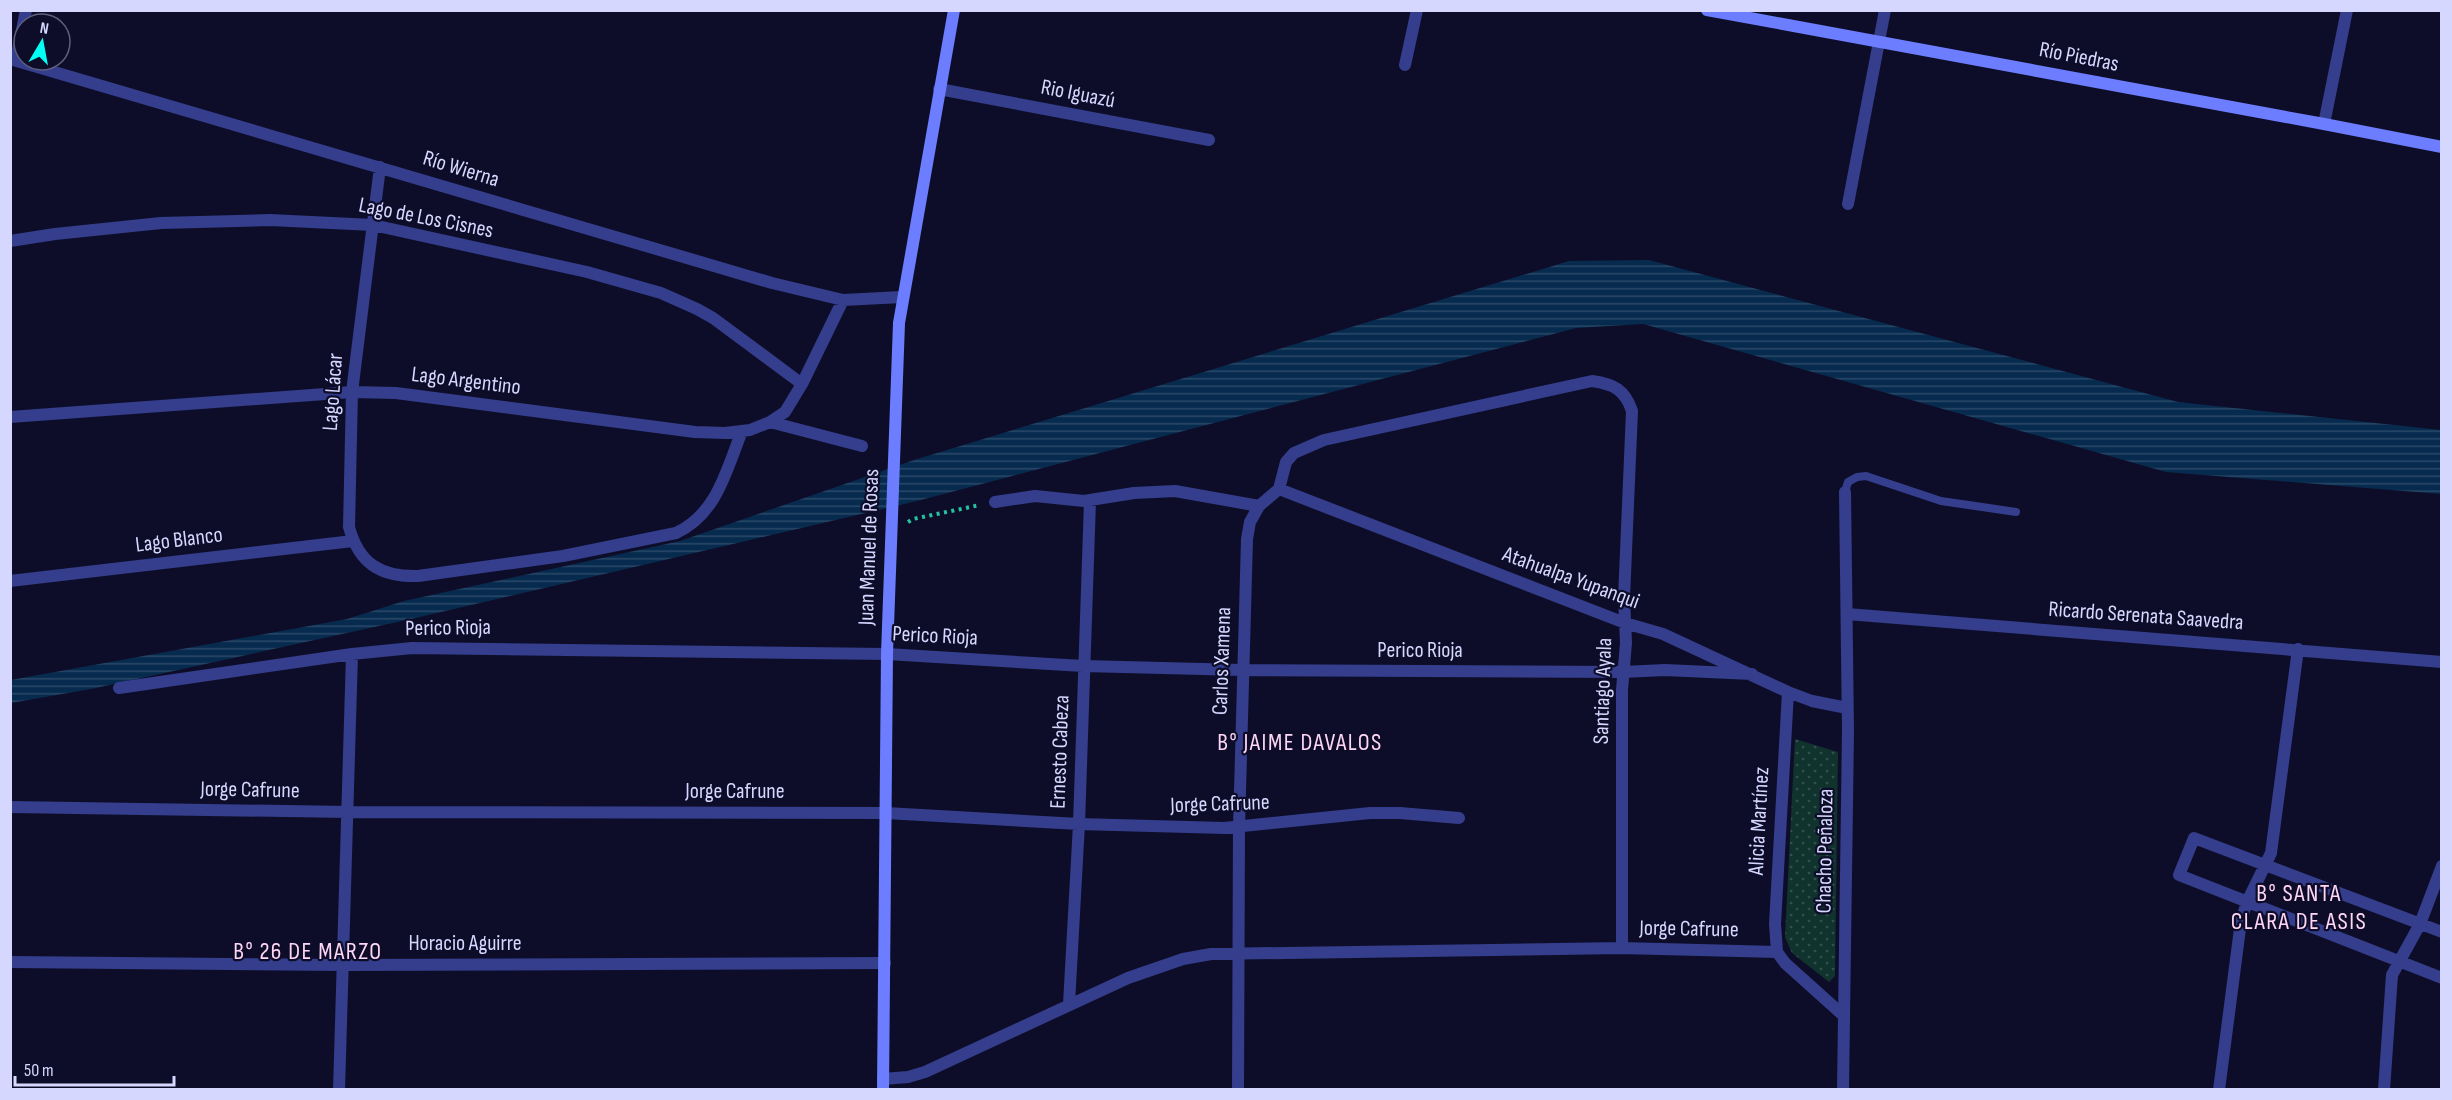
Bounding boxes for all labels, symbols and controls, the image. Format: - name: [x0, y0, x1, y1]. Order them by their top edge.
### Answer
- north arrow: [12, 12, 72, 72]
- text: N: [38, 19, 50, 39]
- street label: Río Piedras: [2037, 36, 2121, 78]
- street label: Rio Iguazú: [1039, 74, 1117, 114]
- street label: Río Wierna: [420, 145, 502, 193]
- street label: Lago de Los Cisnes: [356, 192, 496, 244]
- street label: Lago Lácar: [317, 352, 349, 432]
- street label: Lago Argentino: [410, 361, 522, 401]
- street label: Juan Manuel de Rosas: [853, 468, 885, 627]
- street label: Lago Blanco: [134, 521, 224, 559]
- street label: Atahualpa Yupanqui: [1498, 540, 1643, 615]
- street label: Ricardo Serenata Saavedra: [2048, 596, 2244, 636]
- street label: Carlos Xamena: [1207, 606, 1237, 716]
- street label: Perico Rioja: [405, 614, 491, 642]
- street label: Perico Rioja: [892, 620, 978, 652]
- street label: Perico Rioja: [1377, 637, 1463, 664]
- street label: Santiago Ayala: [1588, 637, 1618, 745]
- street label: Ernesto Cabeza: [1045, 695, 1075, 809]
- district label: B° JAIME DAVALOS: [1217, 728, 1383, 757]
- street label: Alicia Martínez: [1743, 766, 1775, 877]
- street label: Jorge Cafrune: [199, 776, 300, 804]
- street label: Jorge Cafrune: [684, 778, 785, 805]
- street label: Chacho Peñaloza: [1810, 788, 1840, 914]
- street label: Jorge Cafrune: [1169, 789, 1270, 819]
- district label: B° SANTA CLARA DE ASIS: [2231, 879, 2367, 936]
- street label: Jorge Cafrune: [1638, 915, 1739, 943]
- street label: Horacio Aguirre: [408, 930, 522, 957]
- district label: B° 26 DE MARZO: [233, 937, 383, 966]
- scale bar: [15, 1049, 174, 1087]
- text: 50 m: [24, 1060, 54, 1081]

